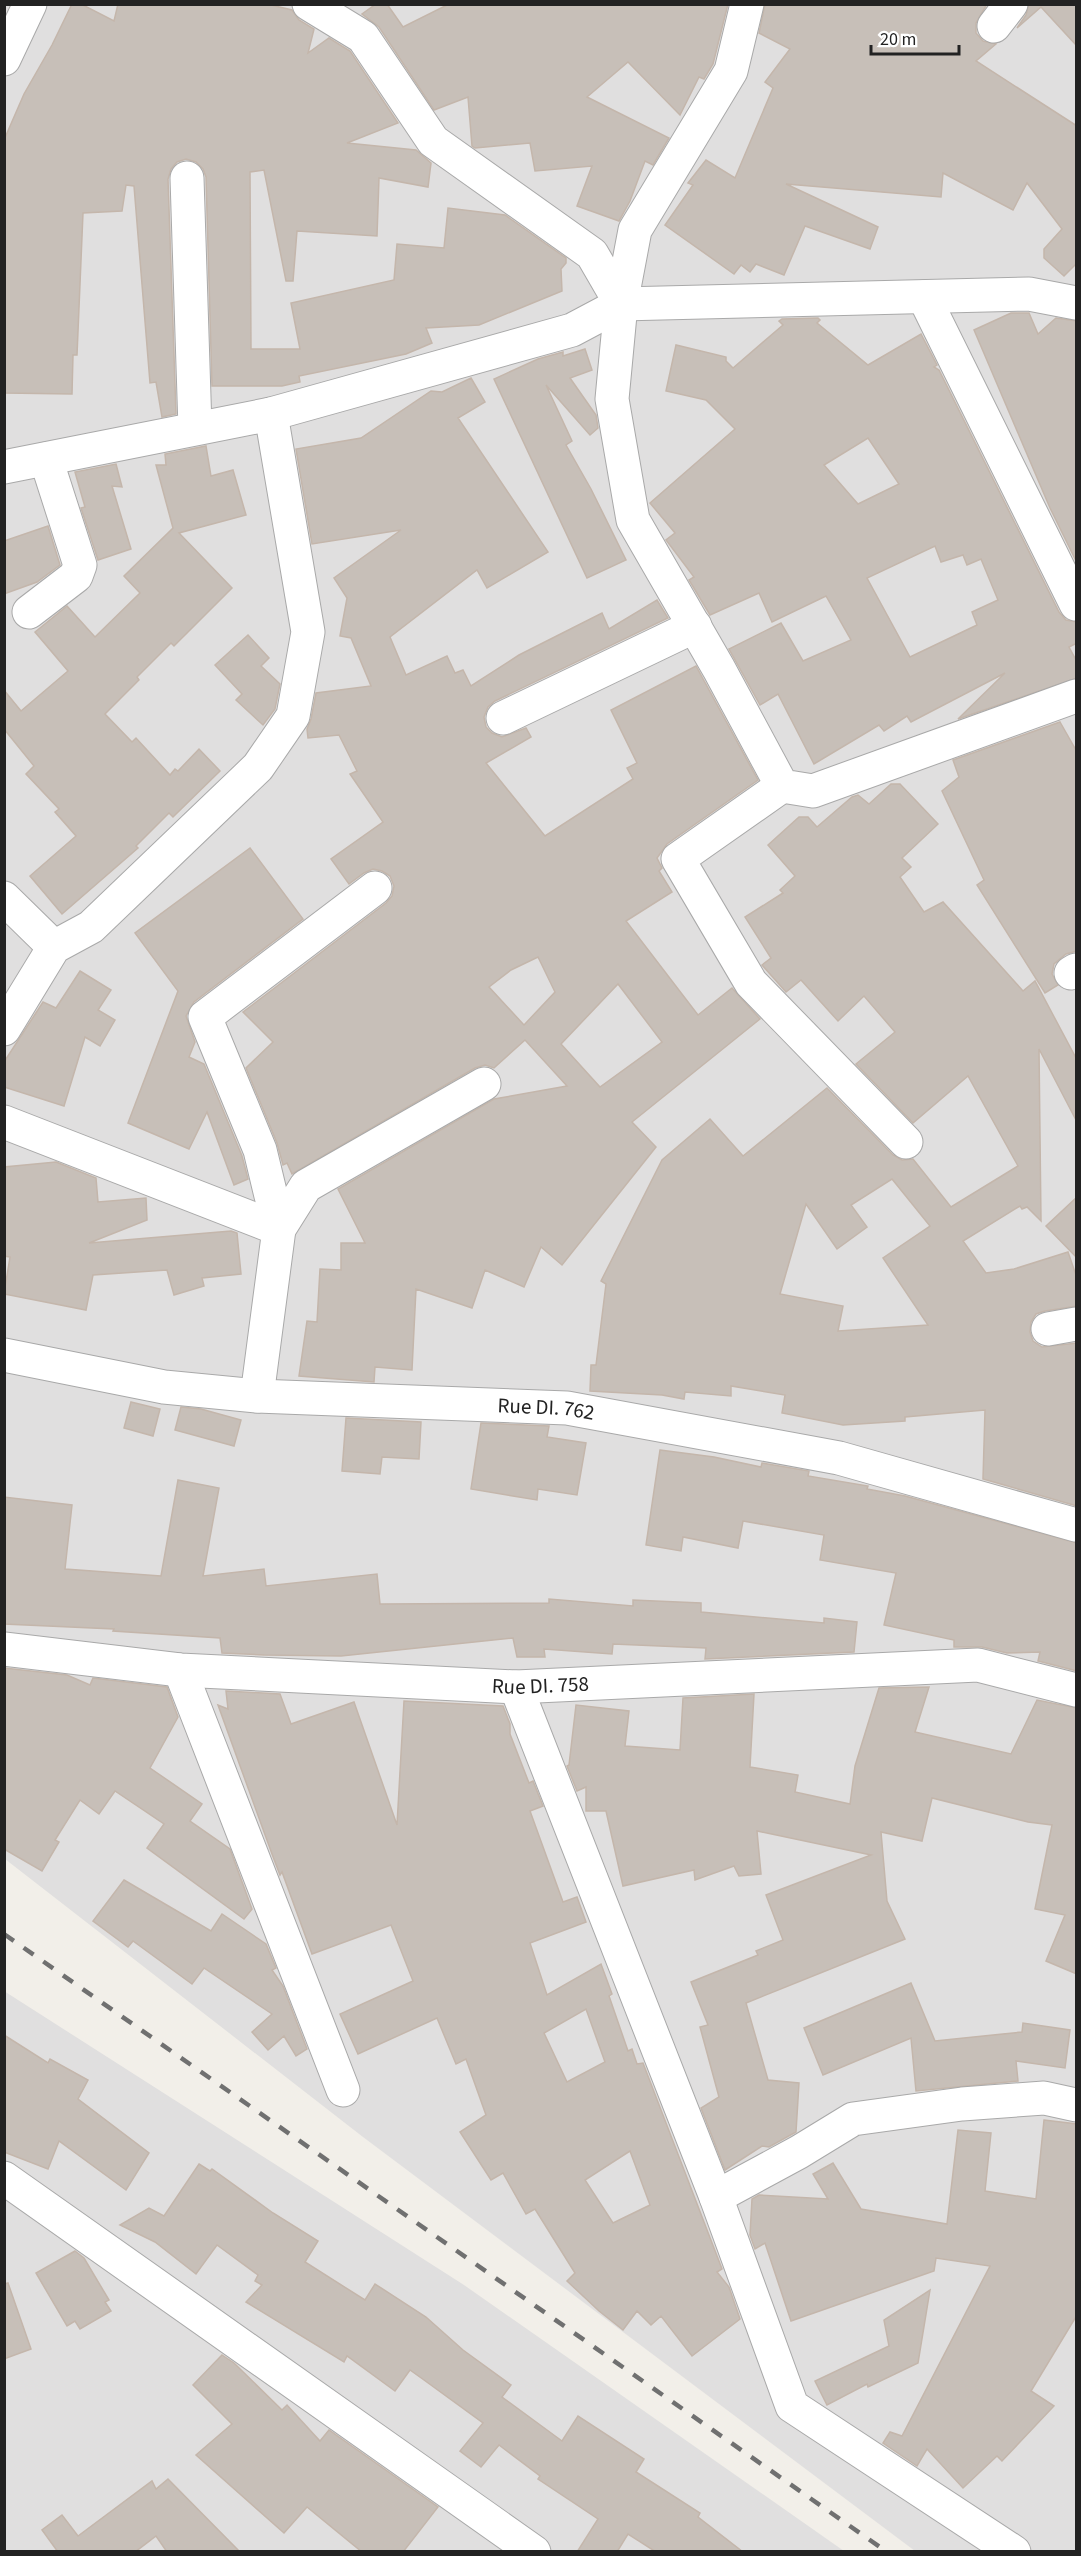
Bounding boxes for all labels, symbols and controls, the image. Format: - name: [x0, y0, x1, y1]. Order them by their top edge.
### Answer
- scale bar: [871, 18, 960, 56]
- text: 20 m: [880, 27, 916, 52]
- street label: Rue DI. 762: [497, 1390, 597, 1428]
- street label: Rue DI. 758: [491, 1669, 590, 1702]

